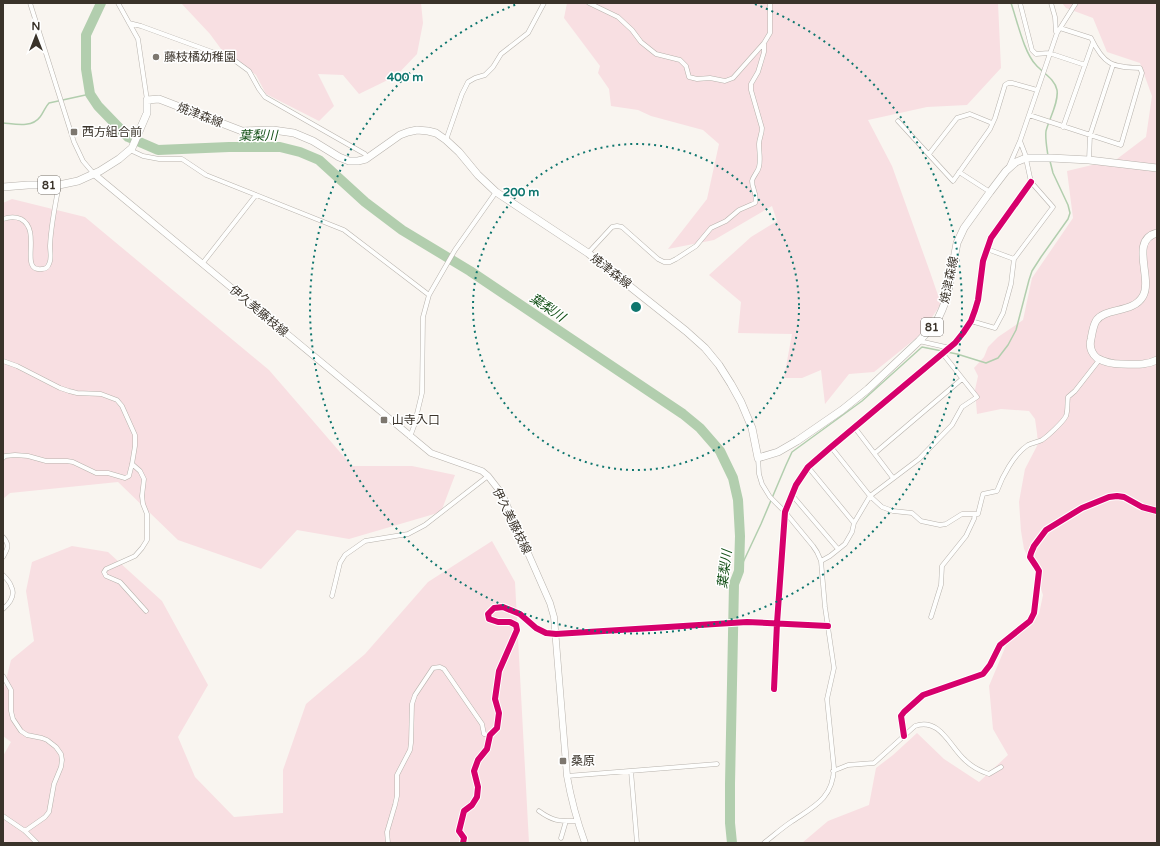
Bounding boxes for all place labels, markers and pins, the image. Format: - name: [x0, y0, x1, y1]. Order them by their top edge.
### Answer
- place label: 藤枝橘幼稚園: [164, 50, 236, 64]
- marker: 藤枝橘幼稚園: [151, 52, 161, 62]
- place label: 西方組合前: [82, 125, 142, 139]
- marker: 西方組合前: [69, 127, 79, 137]
- centre of rings: [629, 300, 643, 314]
- place label: 山寺入口: [392, 413, 440, 427]
- marker: 山寺入口: [379, 415, 389, 425]
- place label: 桑原: [571, 754, 595, 768]
- marker: 桑原: [558, 756, 568, 766]

